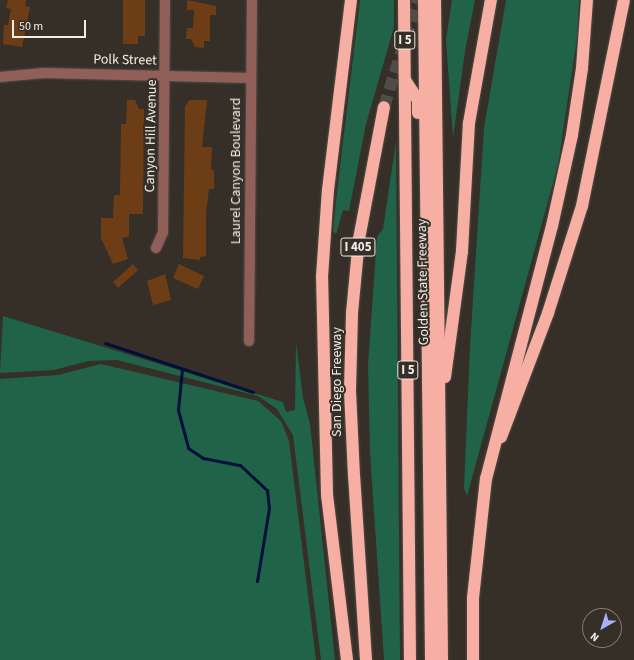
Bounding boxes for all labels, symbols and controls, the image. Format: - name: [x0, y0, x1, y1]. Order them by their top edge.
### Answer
- scale bar: [14, 12, 88, 38]
- text: 50 m: [19, 18, 43, 35]
- road number: I 5: [394, 29, 416, 51]
- street label: Polk Street: [93, 51, 157, 69]
- street label: Canyon Hill Avenue: [142, 79, 160, 193]
- street label: Laurel Canyon Boulevard: [228, 98, 244, 244]
- street label: Golden State Freeway: [413, 219, 433, 345]
- road number: I 405: [340, 236, 376, 258]
- street label: San Diego Freeway: [329, 327, 345, 437]
- road number: I 5: [397, 359, 419, 381]
- north arrow: [582, 608, 622, 648]
- text: N: [587, 629, 602, 645]

